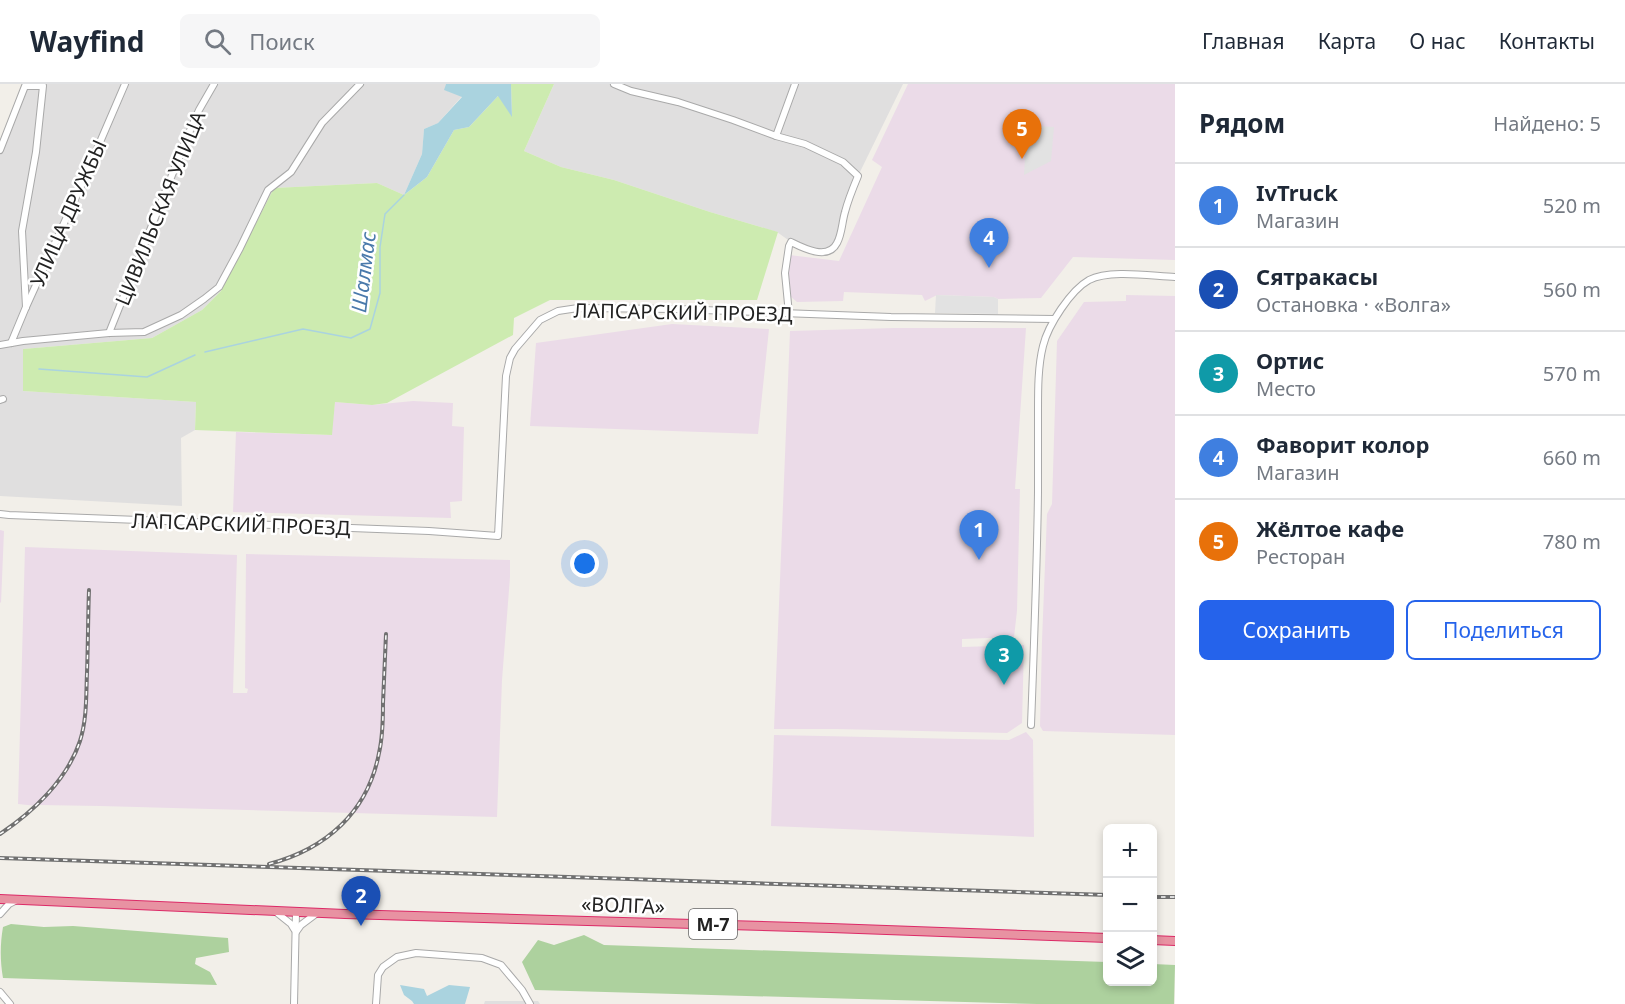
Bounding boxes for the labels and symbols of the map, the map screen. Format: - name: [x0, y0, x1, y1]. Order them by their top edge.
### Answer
- street label: ЦИВИЛЬСКАЯ УЛИЦА: [109, 107, 211, 309]
- pin: 5: [1002, 110, 1042, 159]
- street label: УЛИЦА ДРУЖБЫ: [23, 135, 113, 291]
- pin: 4: [970, 218, 1008, 268]
- water label: Шалмас: [344, 230, 382, 314]
- street label: ЛАПСАРСКИЙ ПРОЕЗД: [573, 297, 793, 327]
- street label: ЛАПСАРСКИЙ ПРОЕЗД: [131, 507, 351, 541]
- pin: 1: [960, 510, 998, 560]
- your location: [570, 549, 599, 578]
- pin: 3: [984, 636, 1024, 685]
- pin: 2: [342, 876, 380, 926]
- street label: «ВОЛГА»: [581, 890, 665, 920]
- road number: М-7: [689, 909, 737, 939]

